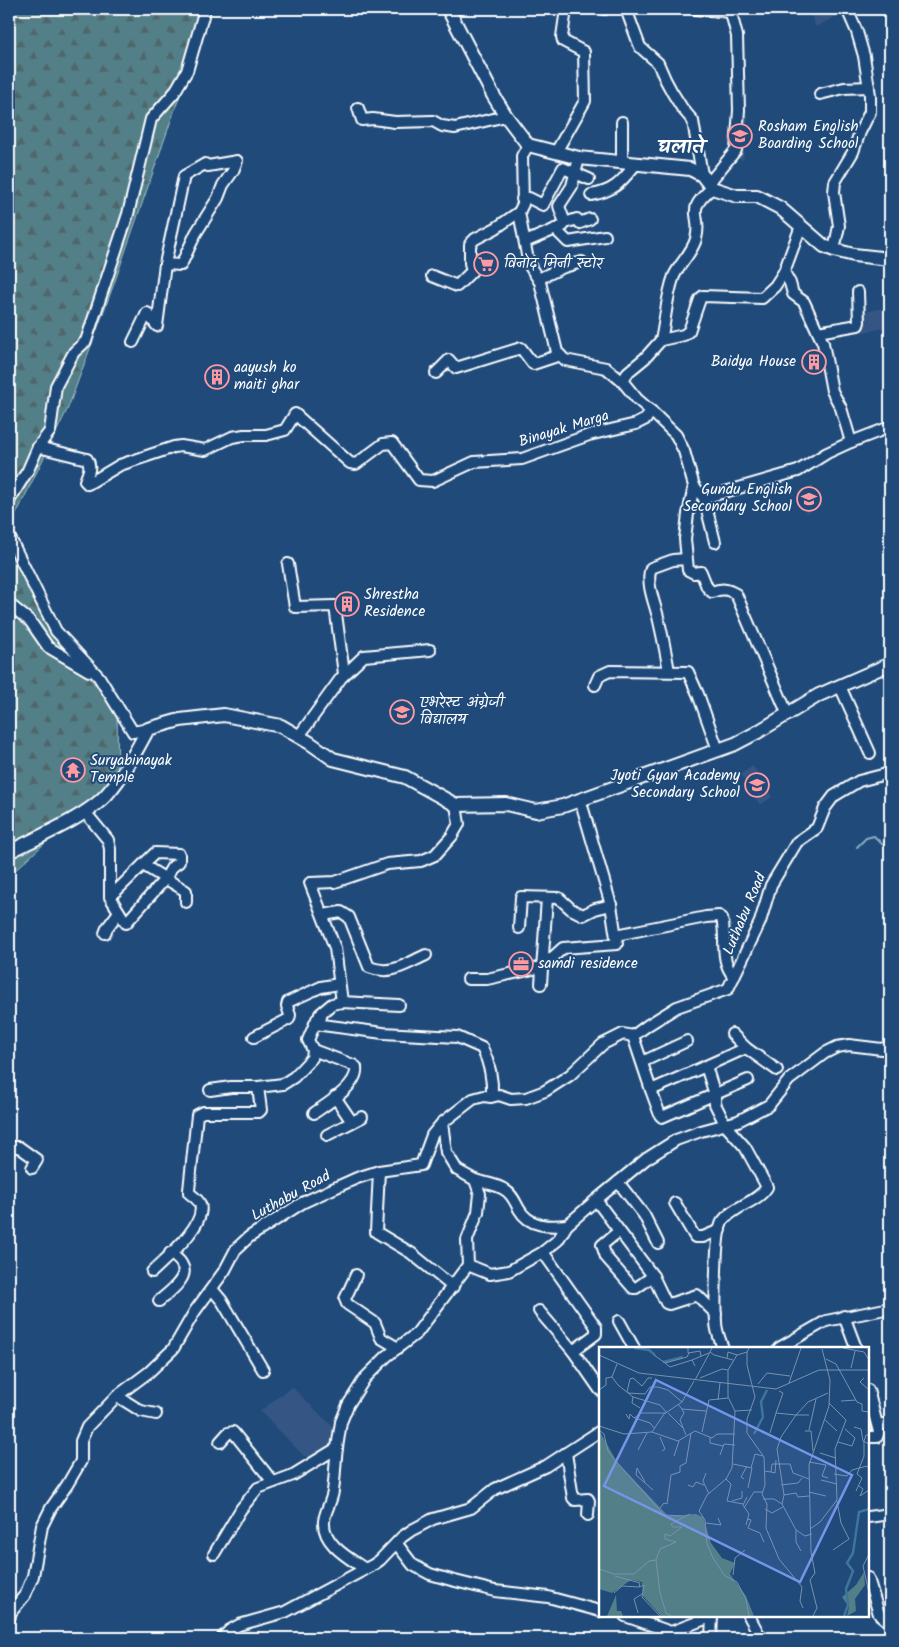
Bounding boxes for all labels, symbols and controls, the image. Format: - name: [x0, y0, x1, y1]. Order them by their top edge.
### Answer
- place label: Rosham English Boarding School: [758, 115, 859, 156]
- school or university icon: Rosham English Boarding School: [727, 123, 753, 149]
- district label: घलाते: [657, 132, 709, 164]
- supermarket icon: विनोद मिनी स्टोर: [473, 251, 499, 277]
- place label: विनोद मिनी स्टोर: [504, 252, 605, 276]
- building icon: Baidya House: [801, 349, 827, 375]
- place label: Baidya House: [711, 350, 796, 374]
- place label: aayush ko maiti ghar: [234, 356, 300, 397]
- building icon: aayush ko maiti ghar: [204, 364, 230, 390]
- street label: Binayak Marga: [516, 404, 612, 454]
- place label: Gundu English Secondary School: [683, 478, 792, 519]
- school or university icon: Gundu English Secondary School: [796, 486, 822, 512]
- place label: Shrestha Residence: [364, 583, 425, 624]
- building icon: Shrestha Residence: [334, 591, 360, 617]
- place label: एभरेस्ट अंग्रेजी विद्यालय: [419, 691, 506, 732]
- school or university icon: एभरेस्ट अंग्रेजी विद्यालय: [389, 699, 415, 725]
- place label: Suryabinayak Temple: [90, 749, 173, 790]
- temple icon: Suryabinayak Temple: [60, 757, 86, 783]
- place label: Jyoti Gyan Academy Secondary School: [610, 764, 741, 805]
- school or university icon: Jyoti Gyan Academy Secondary School: [744, 772, 770, 798]
- street label: Luthabu Road: [717, 869, 773, 959]
- office icon: samdi residence: [508, 951, 534, 977]
- place label: samdi residence: [538, 952, 638, 976]
- street label: Luthabu Road: [247, 1164, 336, 1228]
- inset map: [599, 1347, 869, 1617]

